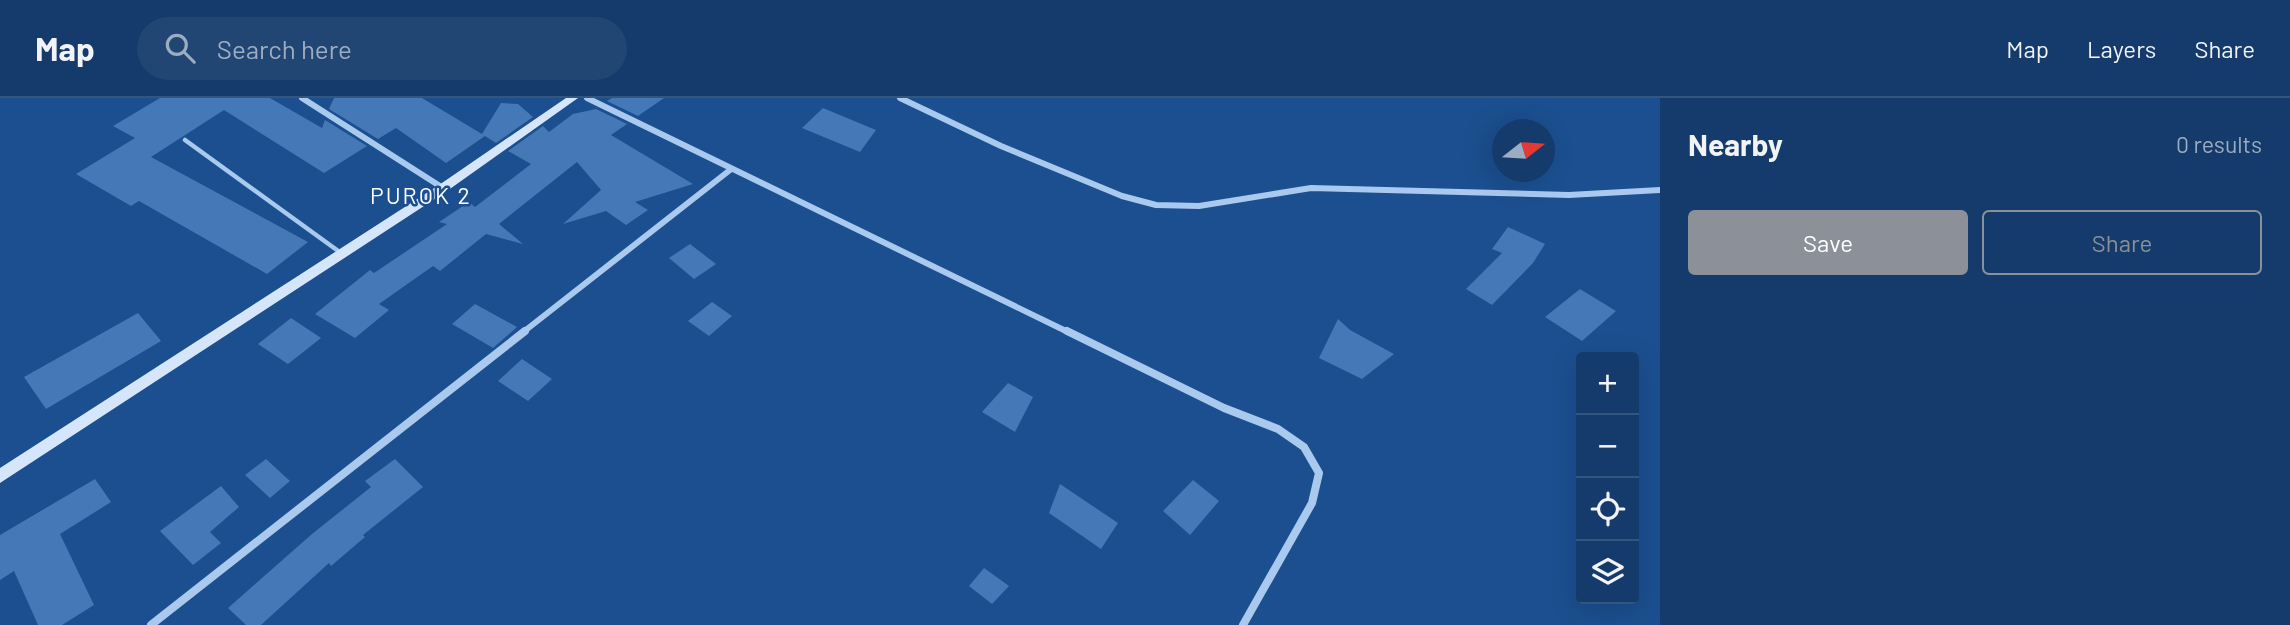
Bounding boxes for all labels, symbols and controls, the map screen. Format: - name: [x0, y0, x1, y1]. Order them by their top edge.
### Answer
- search box: [137, 17, 627, 80]
- text: Map: [35, 28, 95, 68]
- icon: search: [161, 29, 199, 67]
- text: Search here: [217, 33, 352, 64]
- text: Map: [2006, 34, 2049, 63]
- text: Layers: [2087, 34, 2156, 63]
- text: Share: [2194, 34, 2255, 63]
- north arrow: [1492, 119, 1555, 182]
- text: Nearby: [1688, 126, 1783, 162]
- text: 0 results: [2176, 130, 2262, 158]
- district label: PUROK 2: [370, 181, 472, 209]
- button: Save: [1688, 210, 1968, 275]
- button: Share: [1982, 210, 2262, 275]
- map controls: [1576, 352, 1639, 604]
- button: +: [1576, 352, 1639, 415]
- button: −: [1576, 415, 1639, 478]
- button: locate: [1576, 478, 1639, 541]
- button: layers: [1576, 541, 1639, 604]

